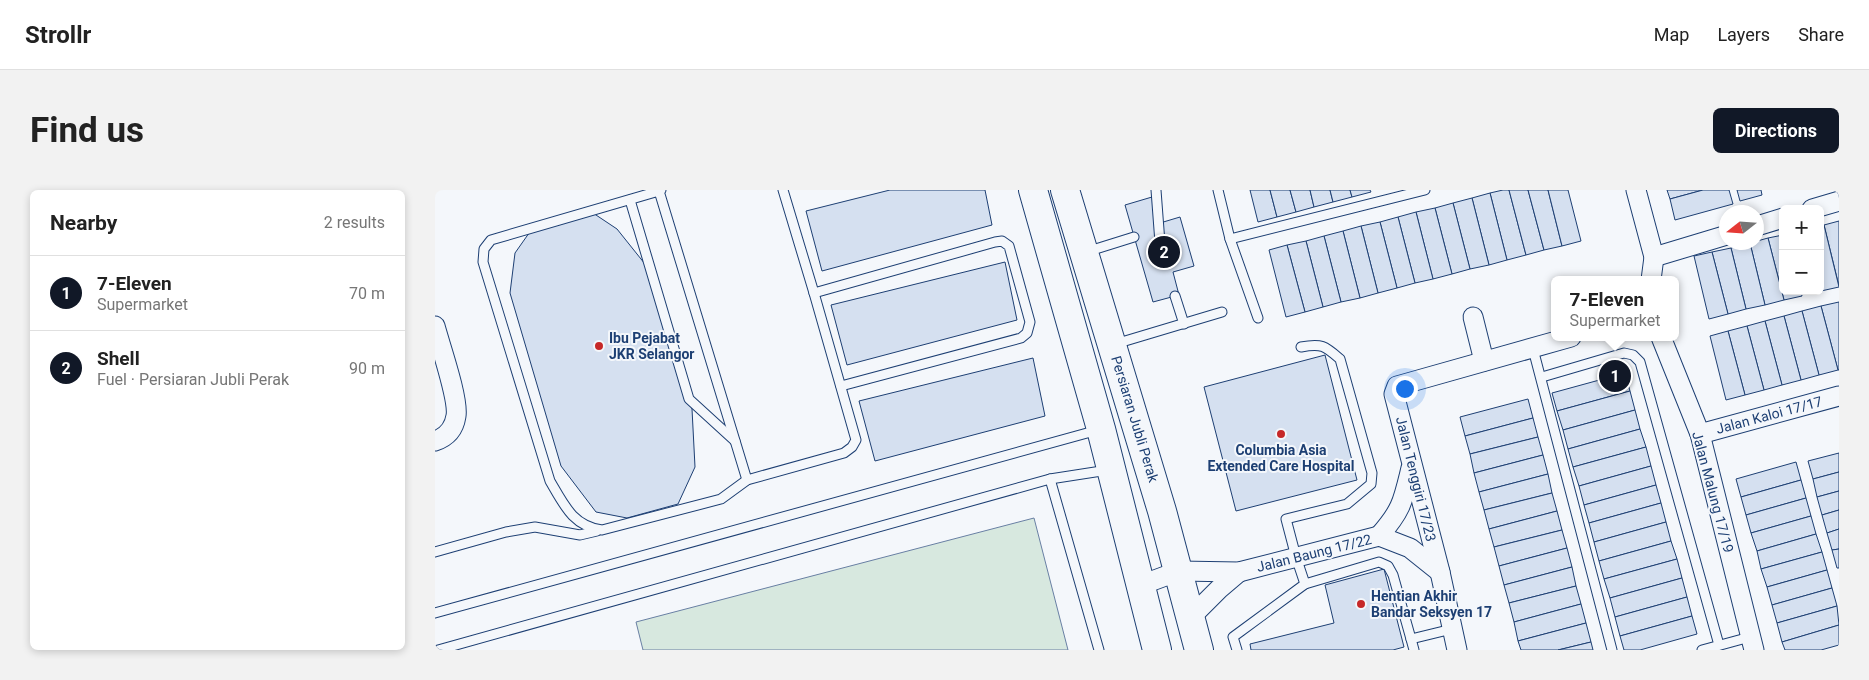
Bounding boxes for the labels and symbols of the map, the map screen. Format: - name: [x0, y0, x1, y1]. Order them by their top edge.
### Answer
- north arrow: [1719, 205, 1764, 250]
- pin: 2: [1148, 233, 1180, 271]
- place label: Ibu Pejabat JKR Selangor: [609, 330, 694, 362]
- marker: Ibu Pejabat JKR Selangor: [593, 340, 605, 352]
- street label: Persiaran Jubli Perak: [1108, 354, 1162, 485]
- pin: 1: [1599, 357, 1631, 395]
- your location: [1392, 376, 1418, 402]
- street label: Jalan Kaloi 17/17: [1714, 393, 1824, 437]
- street label: Jalan Tenggiri 17/23: [1393, 415, 1439, 543]
- marker: Columbia Asia Extended Care Hospital: [1275, 428, 1287, 440]
- street label: Jalan Malung 17/19: [1689, 430, 1737, 554]
- place label: Columbia Asia Extended Care Hospital: [1207, 442, 1355, 474]
- street label: Jalan Baung 17/22: [1255, 531, 1373, 575]
- place label: Hentian Akhir Bandar Seksyen 17: [1371, 588, 1492, 620]
- marker: Hentian Akhir Bandar Seksyen 17: [1355, 598, 1367, 610]

